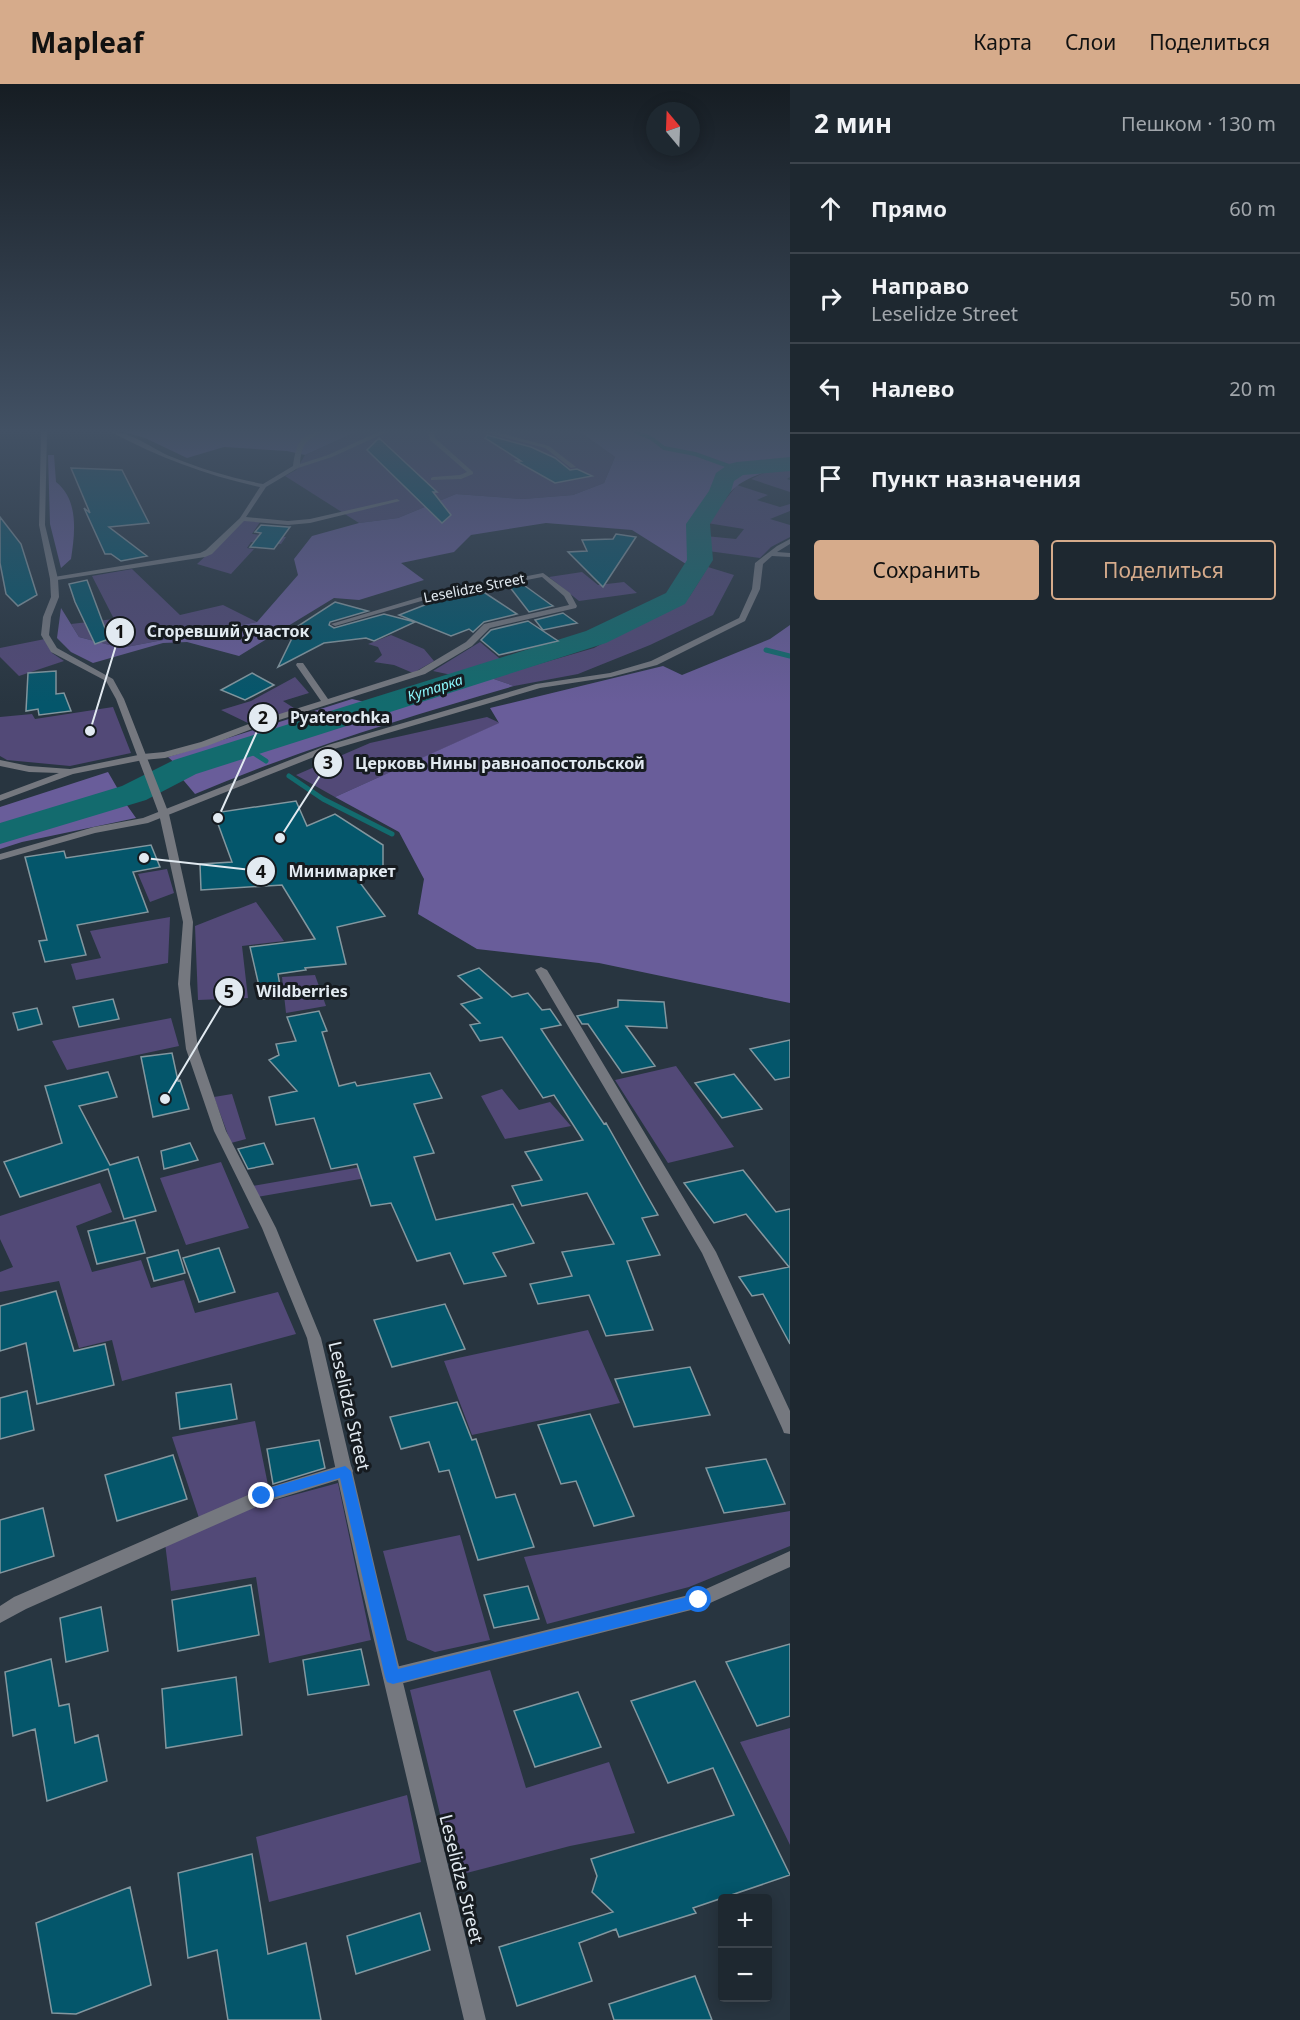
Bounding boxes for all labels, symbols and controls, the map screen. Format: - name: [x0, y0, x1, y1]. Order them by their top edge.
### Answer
- text: Mapleaf: [30, 23, 144, 61]
- text: Карта: [973, 28, 1032, 56]
- text: Слои: [1065, 28, 1116, 56]
- text: Поделиться: [1149, 28, 1270, 56]
- north arrow: [646, 102, 700, 156]
- text: 2 мин: [814, 105, 892, 141]
- text: Пешком · 130 m: [1121, 110, 1276, 137]
- icon: ahead: [814, 192, 847, 225]
- text: Прямо: [871, 193, 947, 223]
- text: 60 m: [1229, 195, 1276, 222]
- text: Направо: [871, 270, 969, 300]
- icon: right: [814, 282, 847, 315]
- text: 50 m: [1229, 285, 1276, 312]
- text: Leselidze Street: [871, 300, 1018, 327]
- icon: left: [814, 372, 847, 405]
- text: Налево: [871, 373, 954, 403]
- text: 20 m: [1229, 375, 1276, 402]
- icon: arrive: [814, 462, 847, 495]
- text: Пункт назначения: [871, 463, 1081, 493]
- button: Сохранить: [814, 540, 1039, 600]
- button: Поделиться: [1051, 540, 1276, 600]
- street label: Leselidze Street: [422, 568, 526, 607]
- callout: Сгоревший участок: [105, 615, 321, 649]
- text: 1: [115, 619, 125, 643]
- text: Сгоревший участок: [147, 620, 309, 642]
- water label: Кутарка: [405, 670, 465, 705]
- callout: Pyaterochka: [248, 701, 402, 735]
- text: 2: [258, 705, 268, 729]
- text: Pyaterochka: [290, 706, 390, 728]
- callout: Церковь Нины равноапостольской: [313, 746, 657, 780]
- text: 3: [323, 750, 333, 774]
- text: Церковь Нины равноапостольской: [355, 752, 645, 774]
- callout: Минимаркет: [246, 854, 407, 888]
- text: 4: [256, 859, 266, 883]
- text: Минимаркет: [288, 860, 396, 882]
- callout: Wildberries: [214, 975, 359, 1009]
- text: 5: [224, 979, 234, 1003]
- text: Wildberries: [256, 980, 348, 1002]
- street label: Leselidze Street: [323, 1339, 377, 1473]
- route end: [248, 1482, 274, 1508]
- route start: [685, 1586, 711, 1612]
- street label: Leselidze Street: [434, 1812, 490, 1946]
- map controls: [718, 1894, 772, 2002]
- button: +: [718, 1894, 772, 1948]
- button: −: [718, 1948, 772, 2002]

